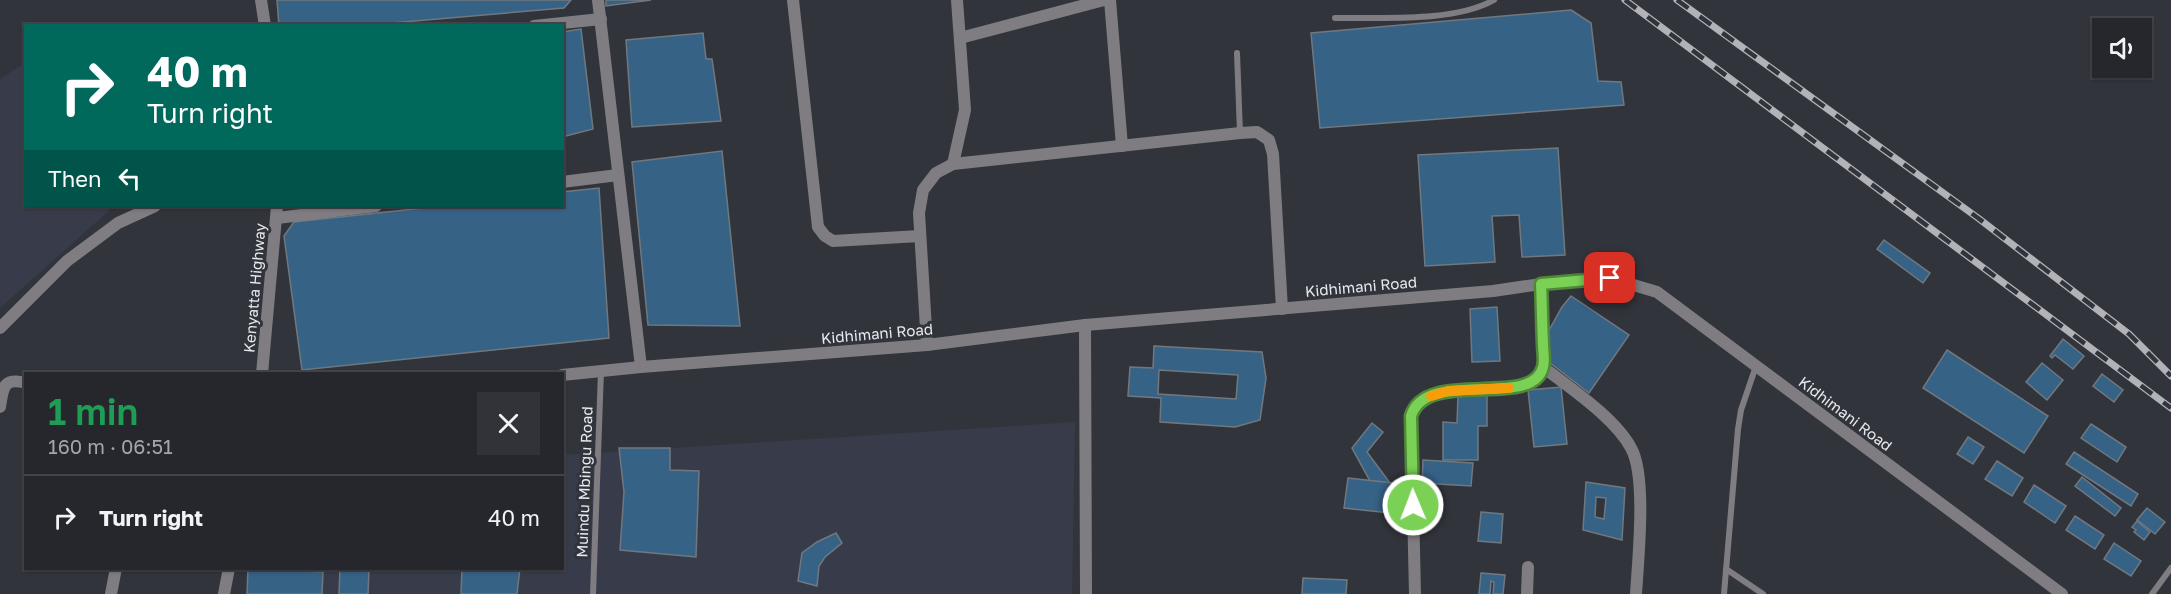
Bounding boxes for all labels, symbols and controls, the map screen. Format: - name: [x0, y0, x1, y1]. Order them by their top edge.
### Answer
- map controls: [2092, 18, 2152, 78]
- button: sound: [2092, 18, 2152, 78]
- text: 40 m: [147, 46, 248, 96]
- icon: right: [48, 48, 126, 126]
- text: Turn right: [147, 97, 273, 129]
- icon: left: [113, 162, 146, 195]
- text: Then: [48, 165, 101, 192]
- street label: Kenyatta Highway: [239, 222, 269, 354]
- pin: [1584, 252, 1635, 303]
- icon: arrive: [1593, 261, 1626, 294]
- street label: Kidhimani Road: [1304, 272, 1418, 300]
- street label: Kidhimani Road: [820, 319, 934, 347]
- street label: Kidhimani Road: [1795, 372, 1896, 454]
- text: 1 min: [48, 390, 138, 433]
- button: close: [477, 392, 540, 455]
- street label: Muindu Mbingu Road: [572, 406, 596, 558]
- text: 160 m · 06:51: [48, 434, 173, 458]
- position arrow: [1381, 473, 1445, 537]
- icon: right: [48, 501, 81, 534]
- text: Turn right: [99, 504, 203, 531]
- text: 40 m: [488, 504, 540, 531]

